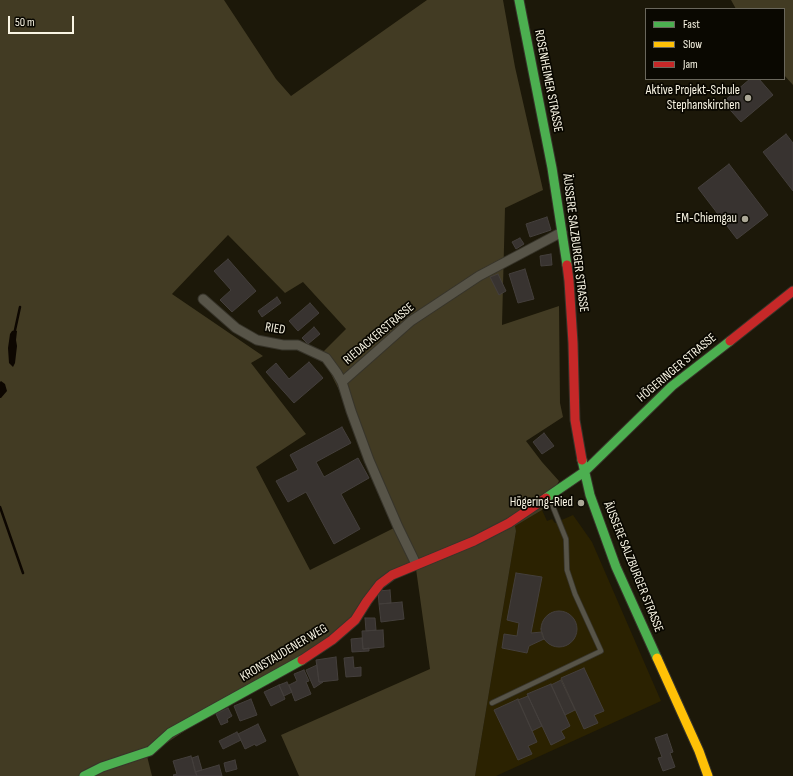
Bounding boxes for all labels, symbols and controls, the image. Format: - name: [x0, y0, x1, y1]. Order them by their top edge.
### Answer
- scale bar: [10, 8, 76, 34]
- legend: [645, 8, 785, 80]
- text: 50 m: [15, 15, 35, 30]
- text: Fast: [683, 17, 700, 32]
- street label: ROSENHEIMER STRASSE: [530, 28, 566, 134]
- text: Slow: [683, 37, 702, 52]
- text: Jam: [683, 57, 698, 72]
- place label: Aktive Projekt-Schule Stephanskirchen: [646, 83, 740, 114]
- marker: Aktive Projekt-Schule Stephanskirchen: [743, 93, 753, 103]
- street label: ÄUSSERE SALZBURGER STRASSE: [559, 173, 591, 313]
- place label: EM-Chiemgau: [676, 211, 737, 227]
- marker: EM-Chiemgau: [740, 214, 750, 224]
- street label: RIEDACKERSTRASSE: [340, 300, 418, 368]
- street label: RIED: [264, 320, 286, 338]
- street label: HÖGERINGER STRASSE: [634, 330, 720, 406]
- place label: Högering-Ried: [510, 495, 573, 511]
- marker: Högering-Ried: [576, 498, 586, 508]
- street label: ÄUSSERE SALZBURGER STRASSE: [600, 499, 666, 635]
- street label: KRONSTAUDENER WEG: [238, 621, 330, 685]

